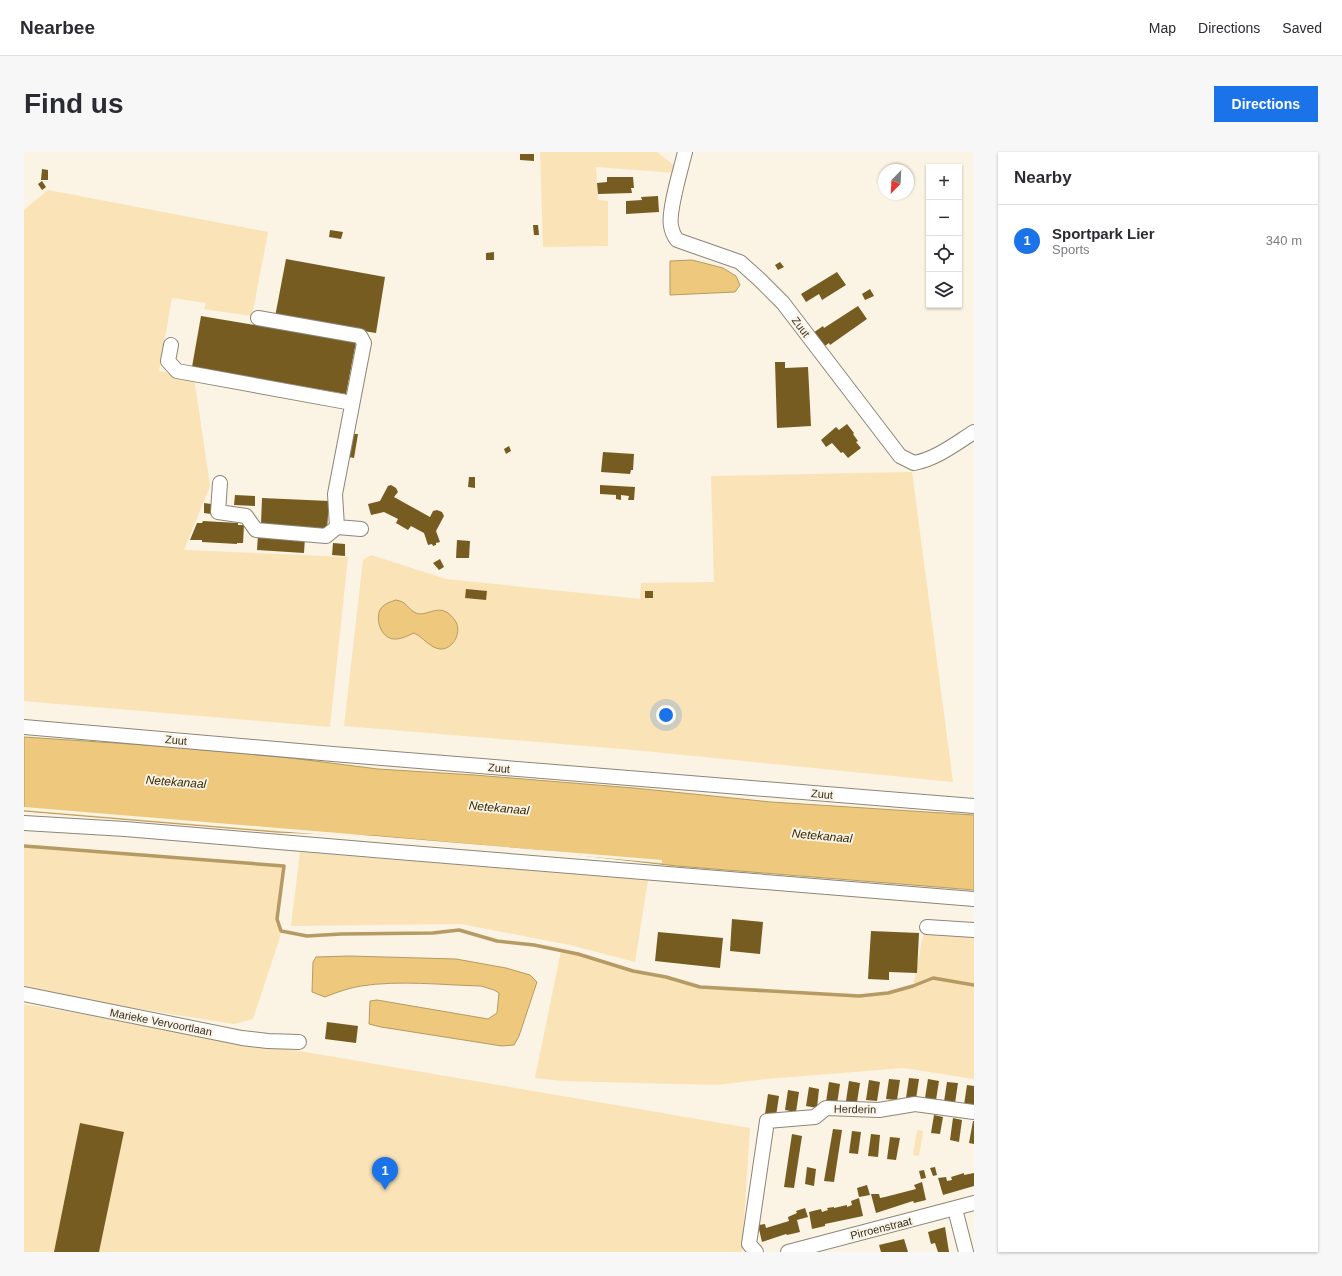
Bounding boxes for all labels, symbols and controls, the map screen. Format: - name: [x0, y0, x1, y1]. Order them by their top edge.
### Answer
- text: Nearbee: [20, 17, 95, 38]
- text: Map: [1149, 20, 1176, 36]
- text: Directions: [1198, 20, 1260, 36]
- text: Saved: [1282, 20, 1322, 36]
- button: Directions: [1214, 86, 1318, 122]
- text: Find us: [24, 88, 124, 119]
- north arrow: [878, 164, 914, 200]
- map controls: [926, 164, 962, 308]
- button: +: [926, 164, 962, 200]
- text: Nearby: [1014, 168, 1072, 187]
- button: −: [926, 200, 962, 236]
- text: Sportpark Lier: [1052, 225, 1155, 242]
- text: 1: [1023, 233, 1031, 248]
- text: 340 m: [1266, 233, 1302, 248]
- button: locate: [926, 236, 962, 272]
- text: Sports: [1052, 242, 1090, 257]
- button: layers: [926, 272, 962, 308]
- street label: Zuut: [790, 315, 812, 339]
- your location: [656, 705, 676, 725]
- street label: Zuut: [165, 733, 187, 747]
- street label: Zuut: [488, 761, 510, 775]
- water label: Netekanaal: [145, 773, 207, 791]
- street label: Zuut: [811, 787, 833, 801]
- water label: Netekanaal: [468, 798, 530, 818]
- water label: Netekanaal: [791, 826, 853, 846]
- street label: Marieke Vervoortlaan: [109, 1006, 213, 1038]
- street label: Herderin: [834, 1103, 876, 1115]
- pin: 1: [372, 1157, 398, 1190]
- street label: Pirroenstraat: [849, 1215, 913, 1241]

